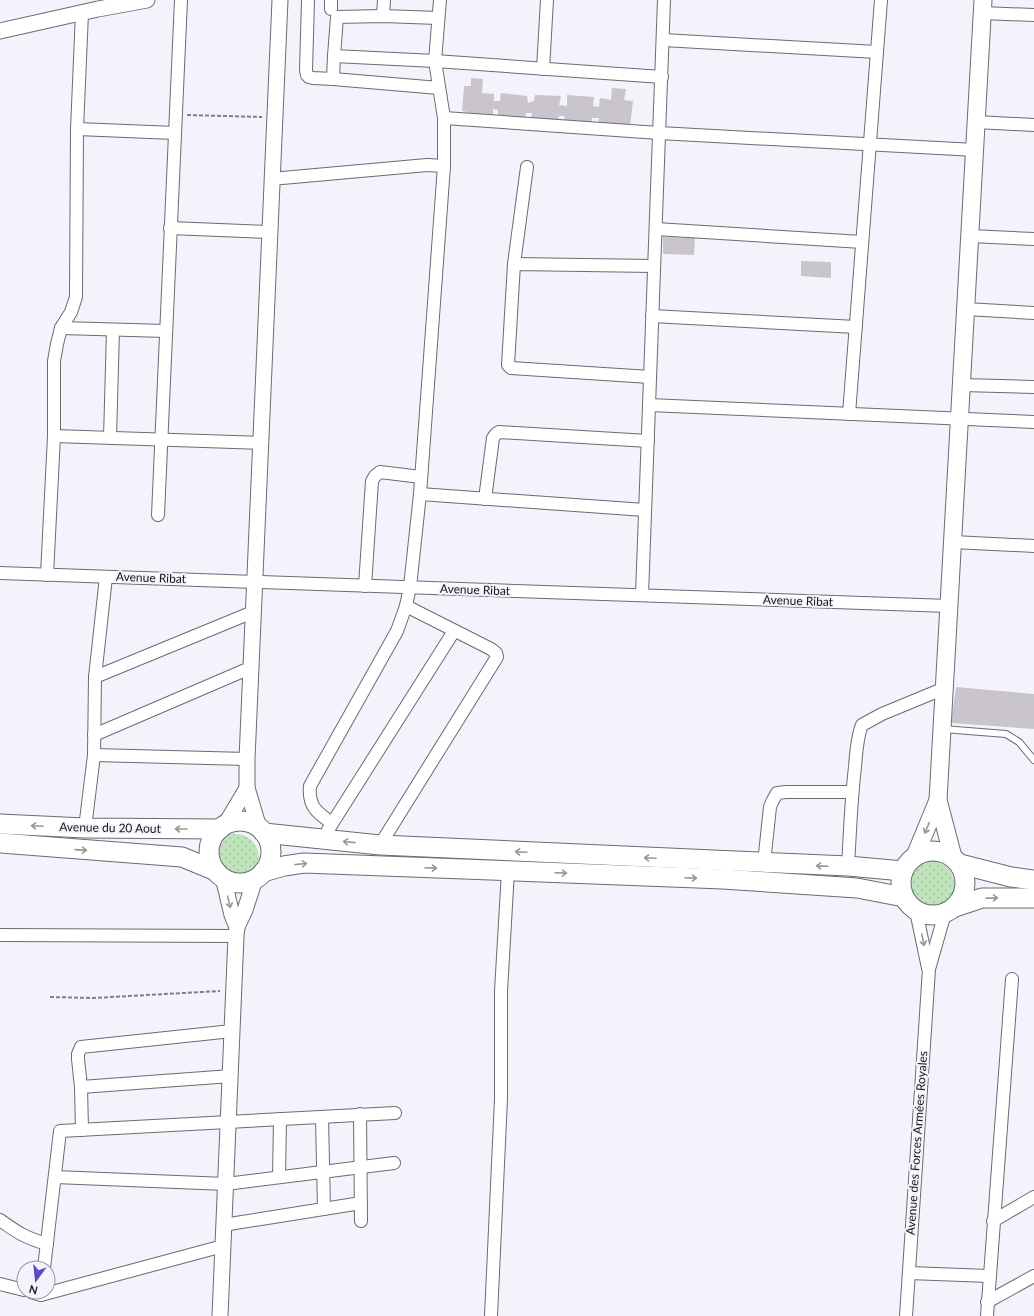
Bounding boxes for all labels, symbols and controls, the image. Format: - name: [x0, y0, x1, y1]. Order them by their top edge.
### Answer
- street label: Avenue Ribat: [116, 569, 187, 586]
- street label: Avenue Ribat: [440, 581, 511, 598]
- street label: Avenue Ribat: [763, 592, 834, 609]
- street label: Avenue du 20 Aout: [59, 819, 162, 836]
- one-way arrow: [923, 821, 930, 833]
- one-way arrow: [31, 822, 44, 830]
- one-way arrow: [175, 825, 188, 833]
- one-way arrow: [343, 839, 356, 846]
- one-way arrow: [74, 846, 87, 853]
- one-way arrow: [515, 848, 528, 856]
- one-way arrow: [644, 854, 657, 862]
- one-way arrow: [294, 860, 307, 868]
- one-way arrow: [816, 862, 829, 870]
- one-way arrow: [424, 864, 437, 872]
- one-way arrow: [554, 869, 567, 877]
- one-way arrow: [684, 874, 697, 882]
- one-way arrow: [985, 894, 998, 902]
- one-way arrow: [225, 896, 233, 909]
- one-way arrow: [919, 933, 927, 946]
- street label: Avenue des Forces Armées Royales: [903, 1050, 930, 1236]
- north arrow: [16, 1260, 56, 1300]
- text: N: [28, 1283, 39, 1298]

